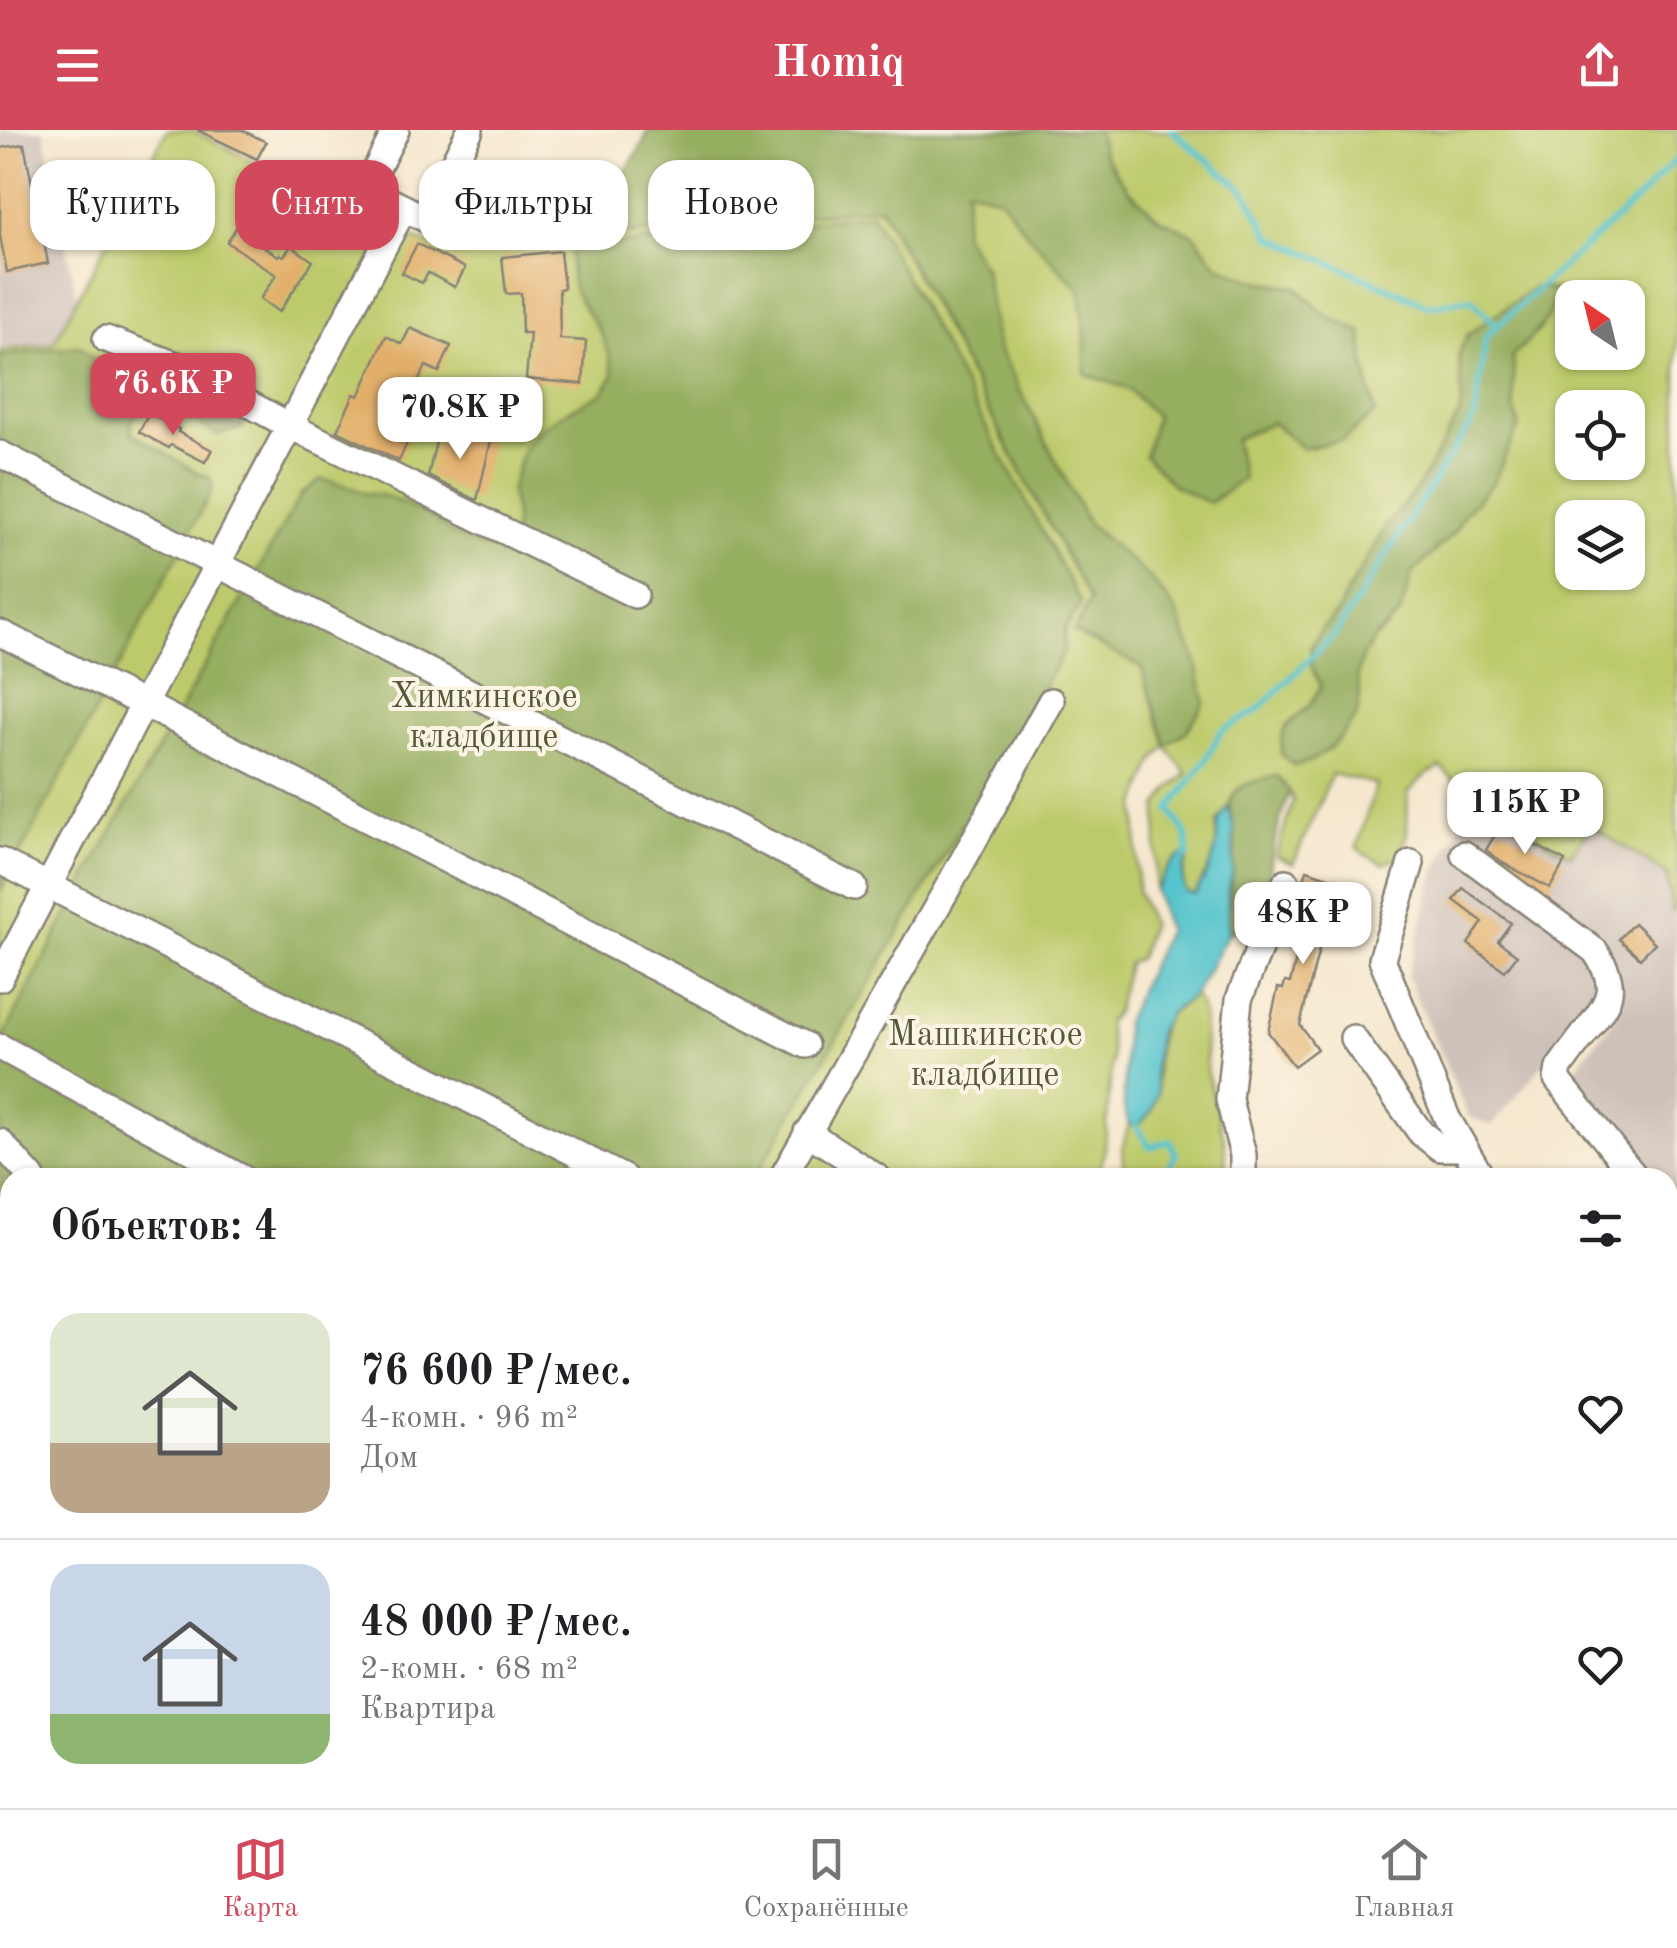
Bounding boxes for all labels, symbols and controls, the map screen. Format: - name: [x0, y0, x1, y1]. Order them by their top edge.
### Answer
- icon: menu: [50, 38, 105, 93]
- icon: share: [1572, 38, 1627, 93]
- text: Homiq: [772, 42, 905, 87]
- chip: Купить: [30, 160, 215, 250]
- chip: Снять: [235, 160, 399, 250]
- chip: Фильтры: [419, 160, 628, 250]
- chip: Новое: [648, 160, 814, 250]
- north arrow: [1555, 280, 1645, 370]
- map controls: [1555, 280, 1645, 590]
- pin: 76.6K ₽: [81, 353, 265, 438]
- text: 76.6K ₽: [113, 369, 233, 401]
- pin: 70.8K ₽: [368, 377, 552, 462]
- button: locate: [1555, 390, 1645, 480]
- text: 70.8K ₽: [400, 393, 520, 425]
- button: layers: [1555, 500, 1645, 590]
- park label: Химкинское кладбище: [390, 680, 578, 755]
- pin: 115K ₽: [1444, 772, 1606, 857]
- text: 115K ₽: [1469, 788, 1581, 820]
- pin: 48K ₽: [1233, 882, 1373, 967]
- text: 48K ₽: [1256, 898, 1350, 930]
- park label: Машкинское кладбище: [887, 1018, 1083, 1093]
- icon: filters: [1573, 1201, 1628, 1256]
- text: Объектов: 4: [50, 1207, 278, 1249]
- text: 76 600 ₽/мес.: [360, 1352, 632, 1394]
- icon: home: [130, 1353, 250, 1473]
- icon: heart: [1573, 1386, 1628, 1441]
- text: 4-комн. · 96 m²: [360, 1403, 578, 1435]
- text: Дом: [360, 1443, 418, 1475]
- text: 48 000 ₽/мес.: [360, 1603, 632, 1645]
- icon: home: [130, 1604, 250, 1724]
- icon: heart: [1573, 1637, 1628, 1692]
- text: 2-комн. · 68 m²: [360, 1654, 578, 1686]
- text: Квартира: [360, 1694, 496, 1726]
- tab: Карта: [223, 1832, 298, 1927]
- tab: Сохранённые: [743, 1832, 909, 1927]
- tab: Главная: [1354, 1832, 1454, 1927]

